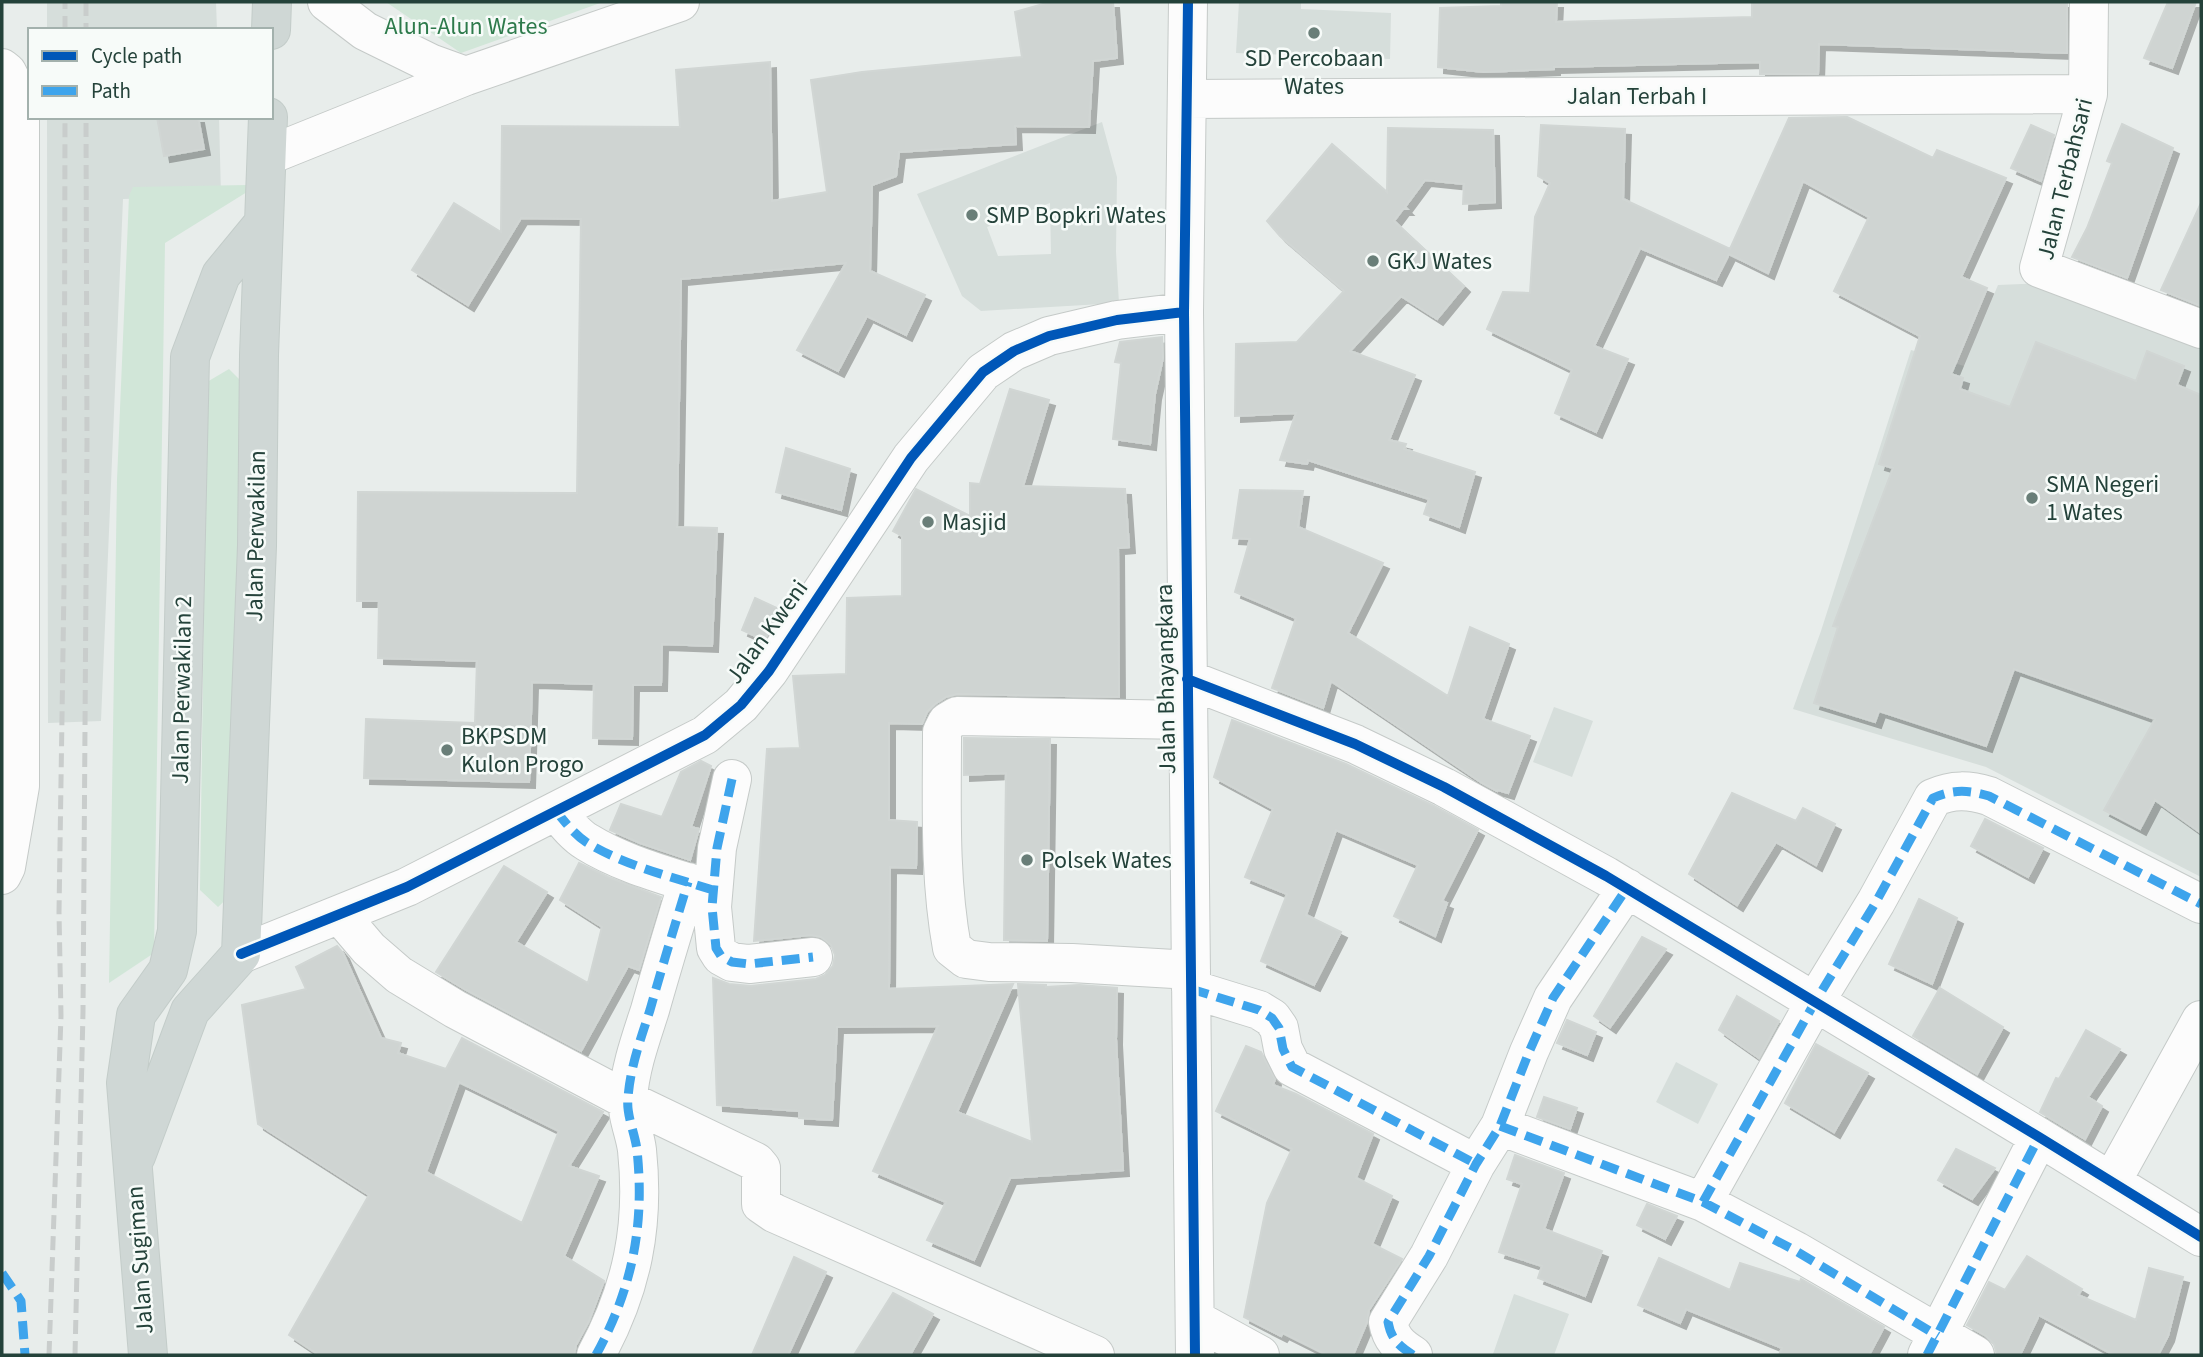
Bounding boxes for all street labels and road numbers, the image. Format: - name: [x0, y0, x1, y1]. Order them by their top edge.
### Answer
- street label: Jalan Terbah I: [1567, 79, 1707, 114]
- street label: Jalan Terbahsari: [2028, 94, 2102, 264]
- street label: Jalan Perwakilan: [237, 450, 275, 622]
- street label: Jalan Kweni: [717, 573, 817, 691]
- street label: Jalan Bhayangkara: [1147, 583, 1185, 775]
- street label: Jalan Perwakilan 2: [163, 596, 201, 784]
- street label: Jalan Sugiman: [117, 1185, 163, 1335]

